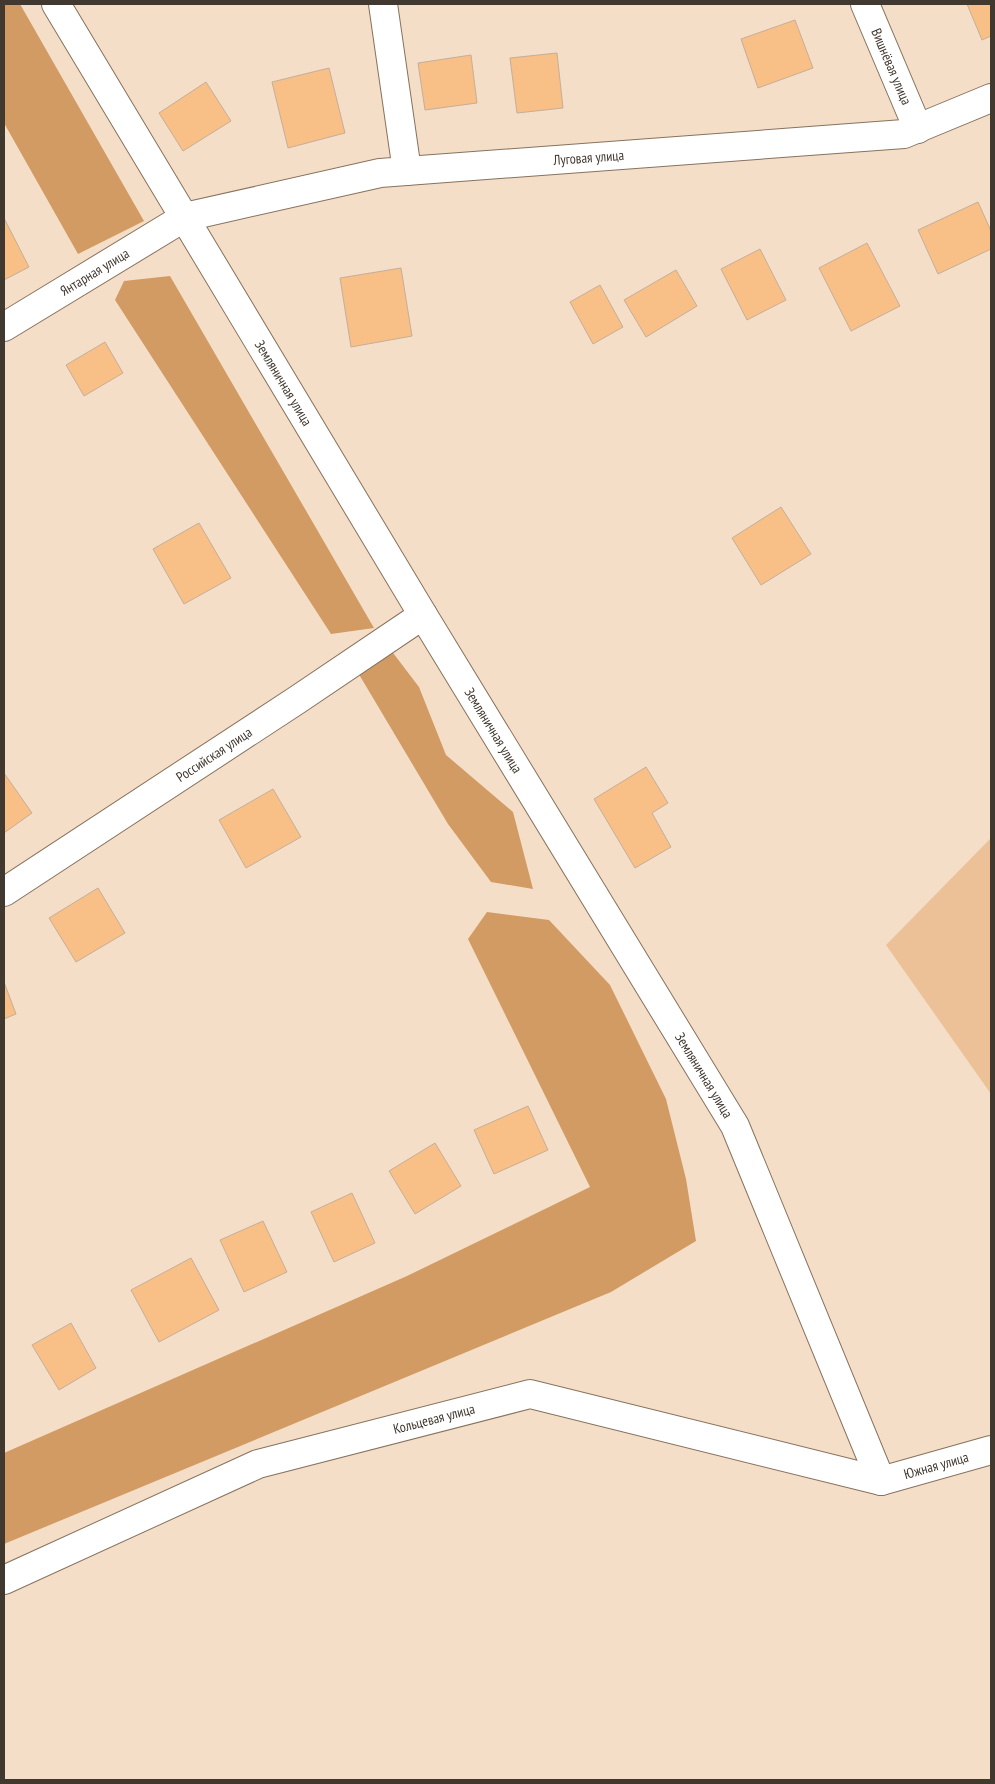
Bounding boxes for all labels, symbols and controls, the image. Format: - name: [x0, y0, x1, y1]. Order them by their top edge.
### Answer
- street label: Вишнёвая улица: [867, 26, 916, 108]
- street label: Луговая улица: [552, 146, 625, 169]
- street label: Янтарная улица: [57, 244, 132, 300]
- street label: Земляничная улица: [251, 337, 316, 429]
- street label: Земляничная улица: [461, 684, 526, 776]
- street label: Российская улица: [173, 723, 255, 786]
- street label: Земляничная улица: [671, 1029, 737, 1121]
- street label: Кольцевая улица: [391, 1400, 477, 1438]
- street label: Южная улица: [902, 1448, 971, 1483]

